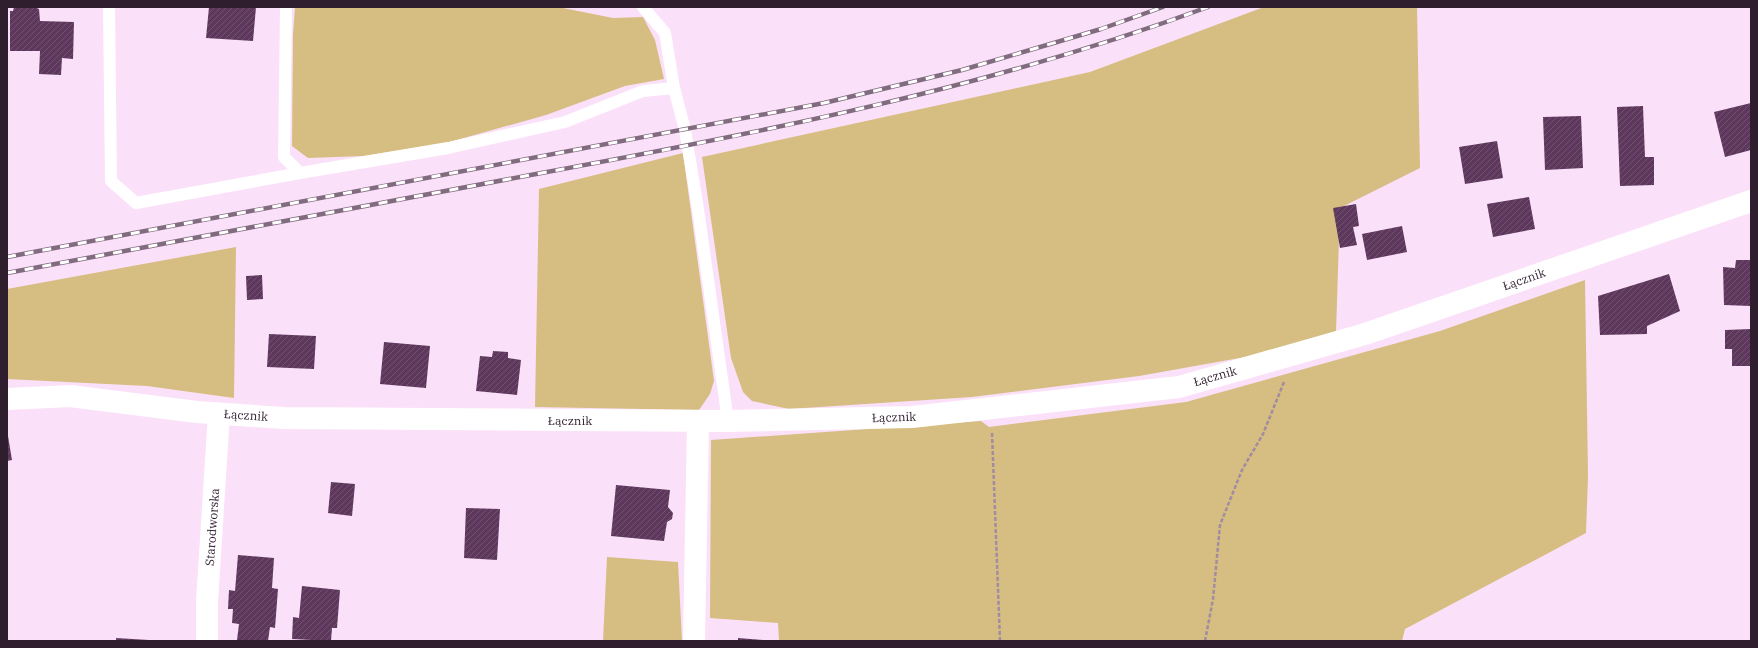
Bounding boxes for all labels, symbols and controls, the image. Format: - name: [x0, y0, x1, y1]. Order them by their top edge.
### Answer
- street label: Łącznik: [1501, 265, 1547, 293]
- street label: Łącznik: [1192, 363, 1238, 389]
- street label: Łącznik: [223, 406, 269, 424]
- street label: Łącznik: [872, 409, 916, 425]
- street label: Łącznik: [548, 413, 592, 428]
- street label: Starodworska: [202, 487, 222, 566]

